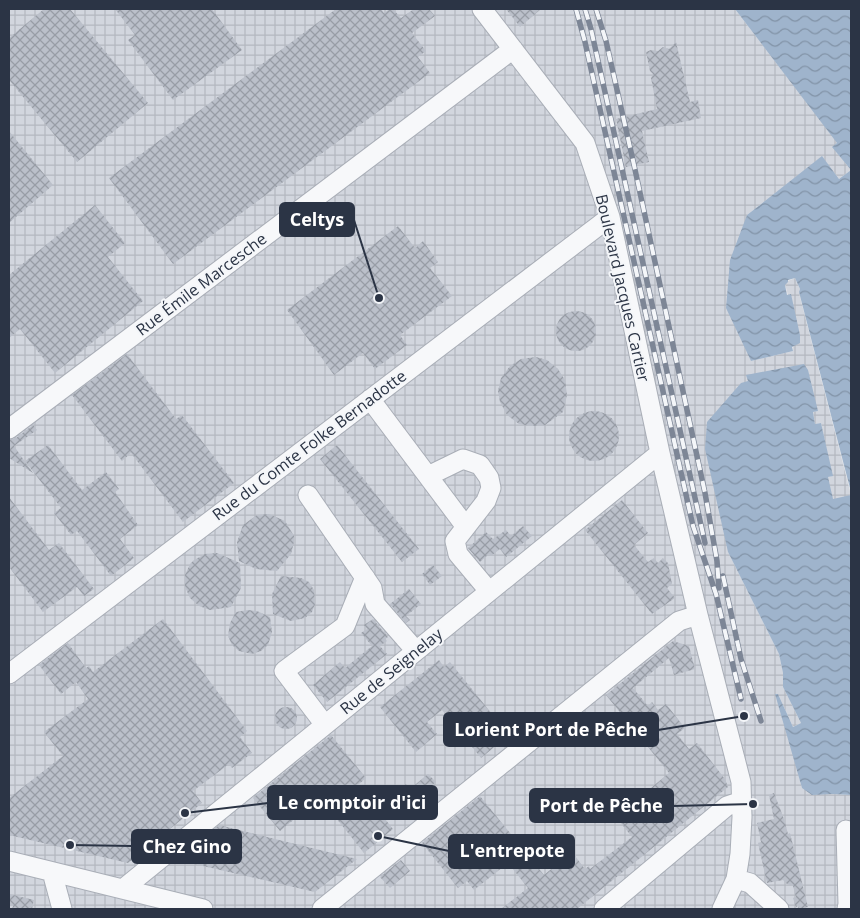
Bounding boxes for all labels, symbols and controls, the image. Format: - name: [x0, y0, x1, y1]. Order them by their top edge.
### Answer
- street label: Boulevard Jacques Cartier: [591, 192, 655, 385]
- callout: Celtys: [280, 203, 354, 236]
- text: Celtys: [290, 207, 344, 231]
- street label: Rue Émile Marcesche: [131, 228, 271, 340]
- street label: Rue du Comte Folke Bernadotte: [207, 365, 411, 525]
- street label: Rue de Seignelay: [335, 622, 448, 719]
- callout: Lorient Port de Pêche: [444, 713, 658, 746]
- text: Lorient Port de Pêche: [454, 717, 648, 741]
- callout: Le comptoir d'ici: [268, 786, 437, 819]
- callout: Port de Pêche: [530, 789, 673, 822]
- text: Le comptoir d'ici: [278, 790, 426, 814]
- text: Port de Pêche: [539, 793, 663, 817]
- callout: Chez Gino: [132, 830, 241, 863]
- text: Chez Gino: [143, 834, 231, 858]
- callout: L'entrepote: [449, 835, 574, 868]
- text: L'entrepote: [459, 838, 565, 862]

